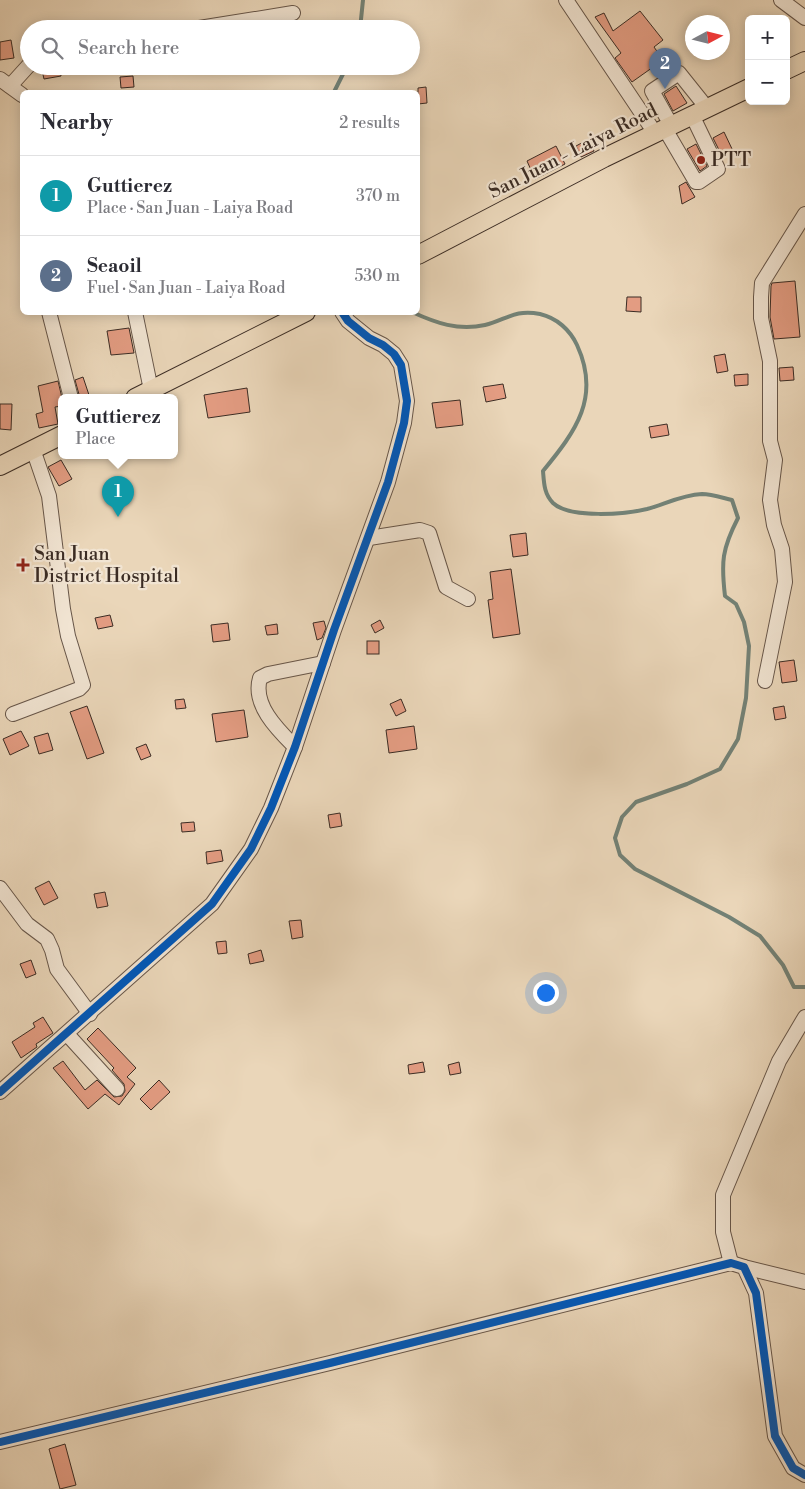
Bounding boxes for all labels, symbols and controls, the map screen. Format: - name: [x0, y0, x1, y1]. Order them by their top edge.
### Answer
- north arrow: [685, 15, 730, 60]
- map controls: [745, 15, 790, 105]
- button: +: [745, 15, 790, 60]
- search box: [20, 20, 420, 75]
- icon: search: [38, 34, 66, 62]
- text: Search here: [78, 36, 179, 60]
- pin: 2: [649, 48, 681, 89]
- button: −: [745, 60, 790, 105]
- street label: San Juan - Laiya Road: [485, 98, 662, 204]
- text: Nearby: [40, 110, 113, 136]
- text: 2 results: [339, 113, 400, 133]
- place label: PTT: [711, 148, 751, 172]
- marker: PTT: [695, 154, 707, 166]
- text: Guttierez: [87, 174, 172, 198]
- text: 1: [52, 186, 60, 206]
- text: 370 m: [356, 186, 400, 206]
- text: Place · San Juan - Laiya Road: [87, 198, 293, 218]
- text: Seaoil: [87, 254, 142, 278]
- text: 2: [51, 266, 61, 286]
- text: 530 m: [354, 266, 400, 286]
- text: Fuel · San Juan - Laiya Road: [87, 278, 285, 298]
- popup: [58, 394, 178, 459]
- text: Guttierez: [75, 405, 161, 429]
- text: Place: [75, 429, 115, 449]
- pin: 1: [102, 476, 134, 517]
- place label: San Juan District Hospital: [34, 542, 179, 588]
- marker: San Juan District Hospital: [16, 558, 30, 572]
- your location: [533, 980, 559, 1006]

